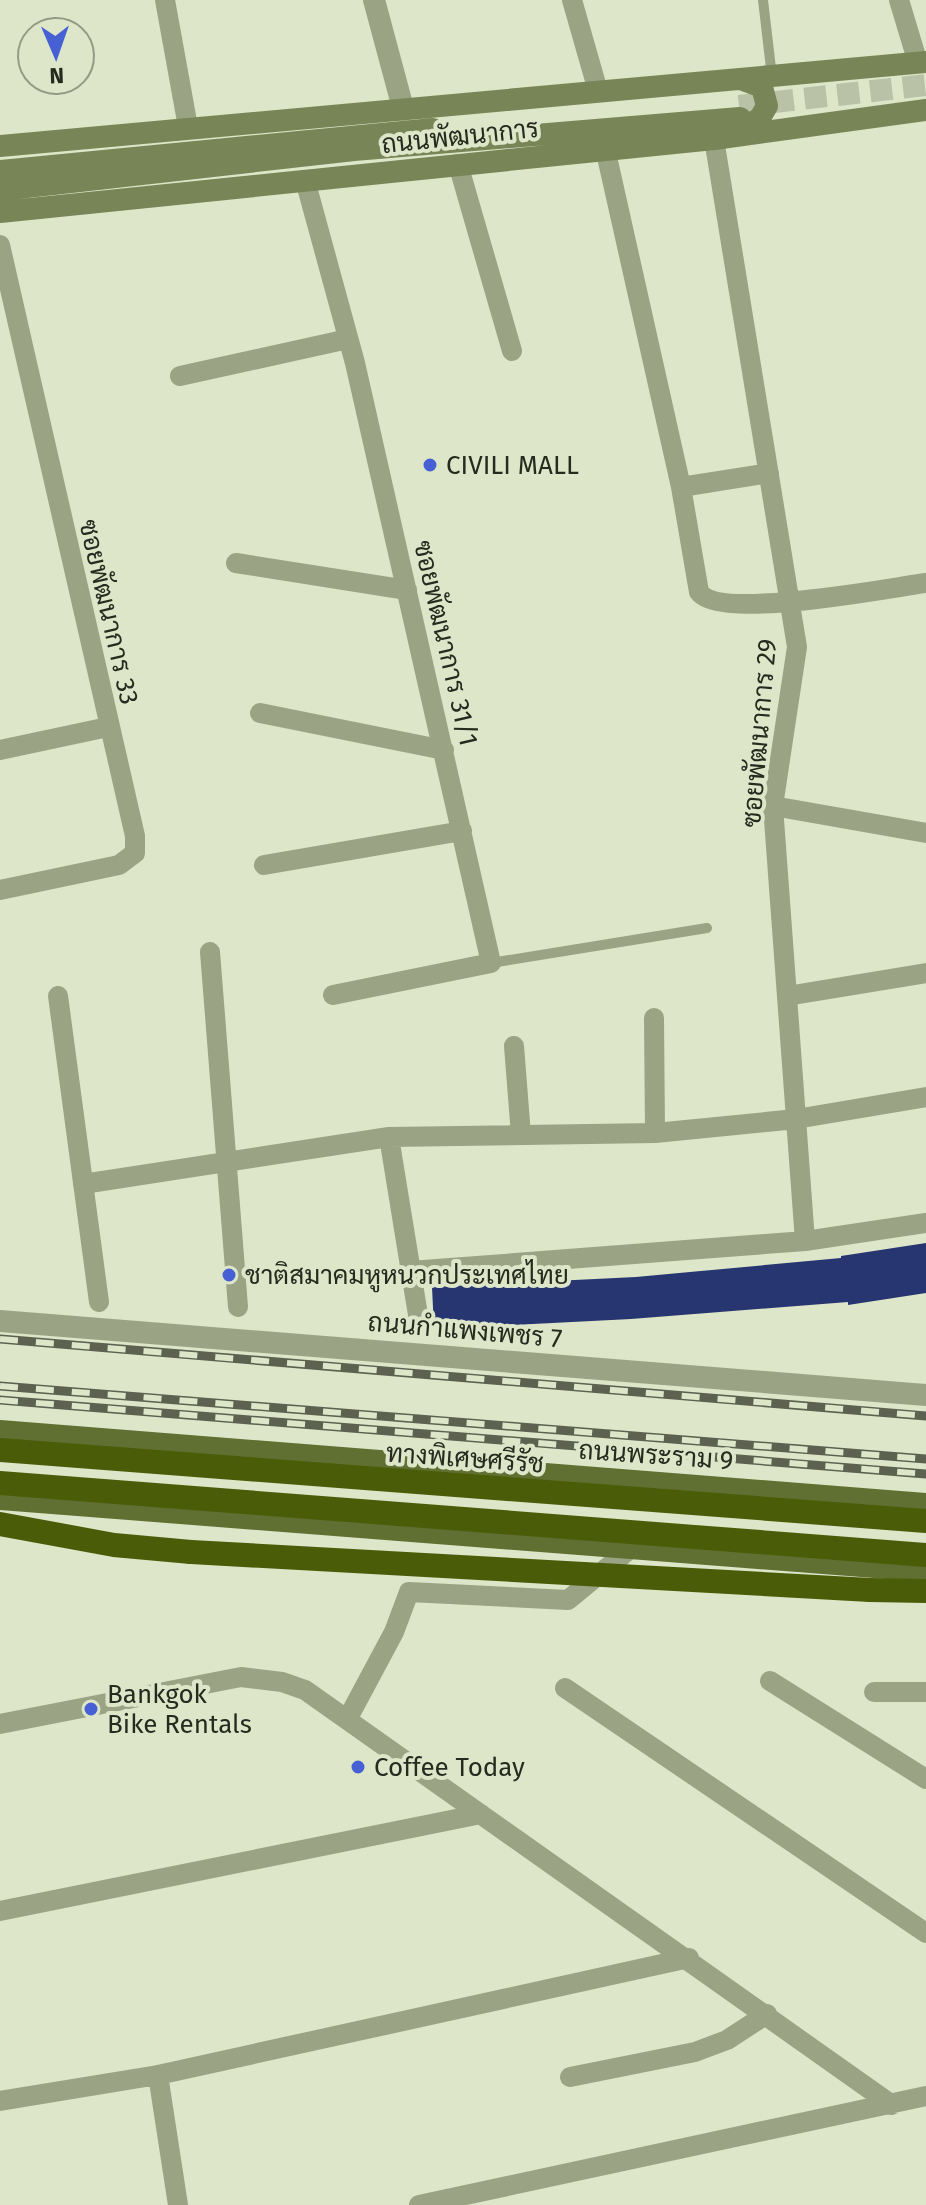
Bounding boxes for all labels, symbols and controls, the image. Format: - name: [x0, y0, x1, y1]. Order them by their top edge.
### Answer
- north arrow: [16, 16, 96, 96]
- text: N: [49, 62, 64, 89]
- street label: ถนนพัฒนาการ: [380, 112, 540, 160]
- place label: CIVILI MALL: [446, 450, 579, 481]
- marker: CIVILI MALL: [421, 456, 439, 474]
- street label: ซอยพัฒนาการ 33: [72, 516, 146, 708]
- street label: ซอยพัฒนาการ 31/1: [407, 537, 485, 749]
- street label: ซอยพัฒนาการ 29: [735, 637, 783, 829]
- place label: ชาติสมาคมหูหนวกประเทศไทย: [245, 1259, 569, 1293]
- marker: ชาติสมาคมหูหนวกประเทศไทย: [220, 1266, 238, 1284]
- street label: ถนนกำแพงเพชร 7: [366, 1307, 563, 1354]
- street label: ถนนพระราม 9: [578, 1435, 734, 1476]
- street label: ทางพิเศษศรีรัช: [385, 1437, 545, 1479]
- place label: Bankgok Bike Rentals: [107, 1679, 252, 1740]
- marker: Bankgok Bike Rentals: [82, 1700, 100, 1718]
- place label: Coffee Today: [374, 1752, 525, 1783]
- marker: Coffee Today: [349, 1758, 367, 1776]

